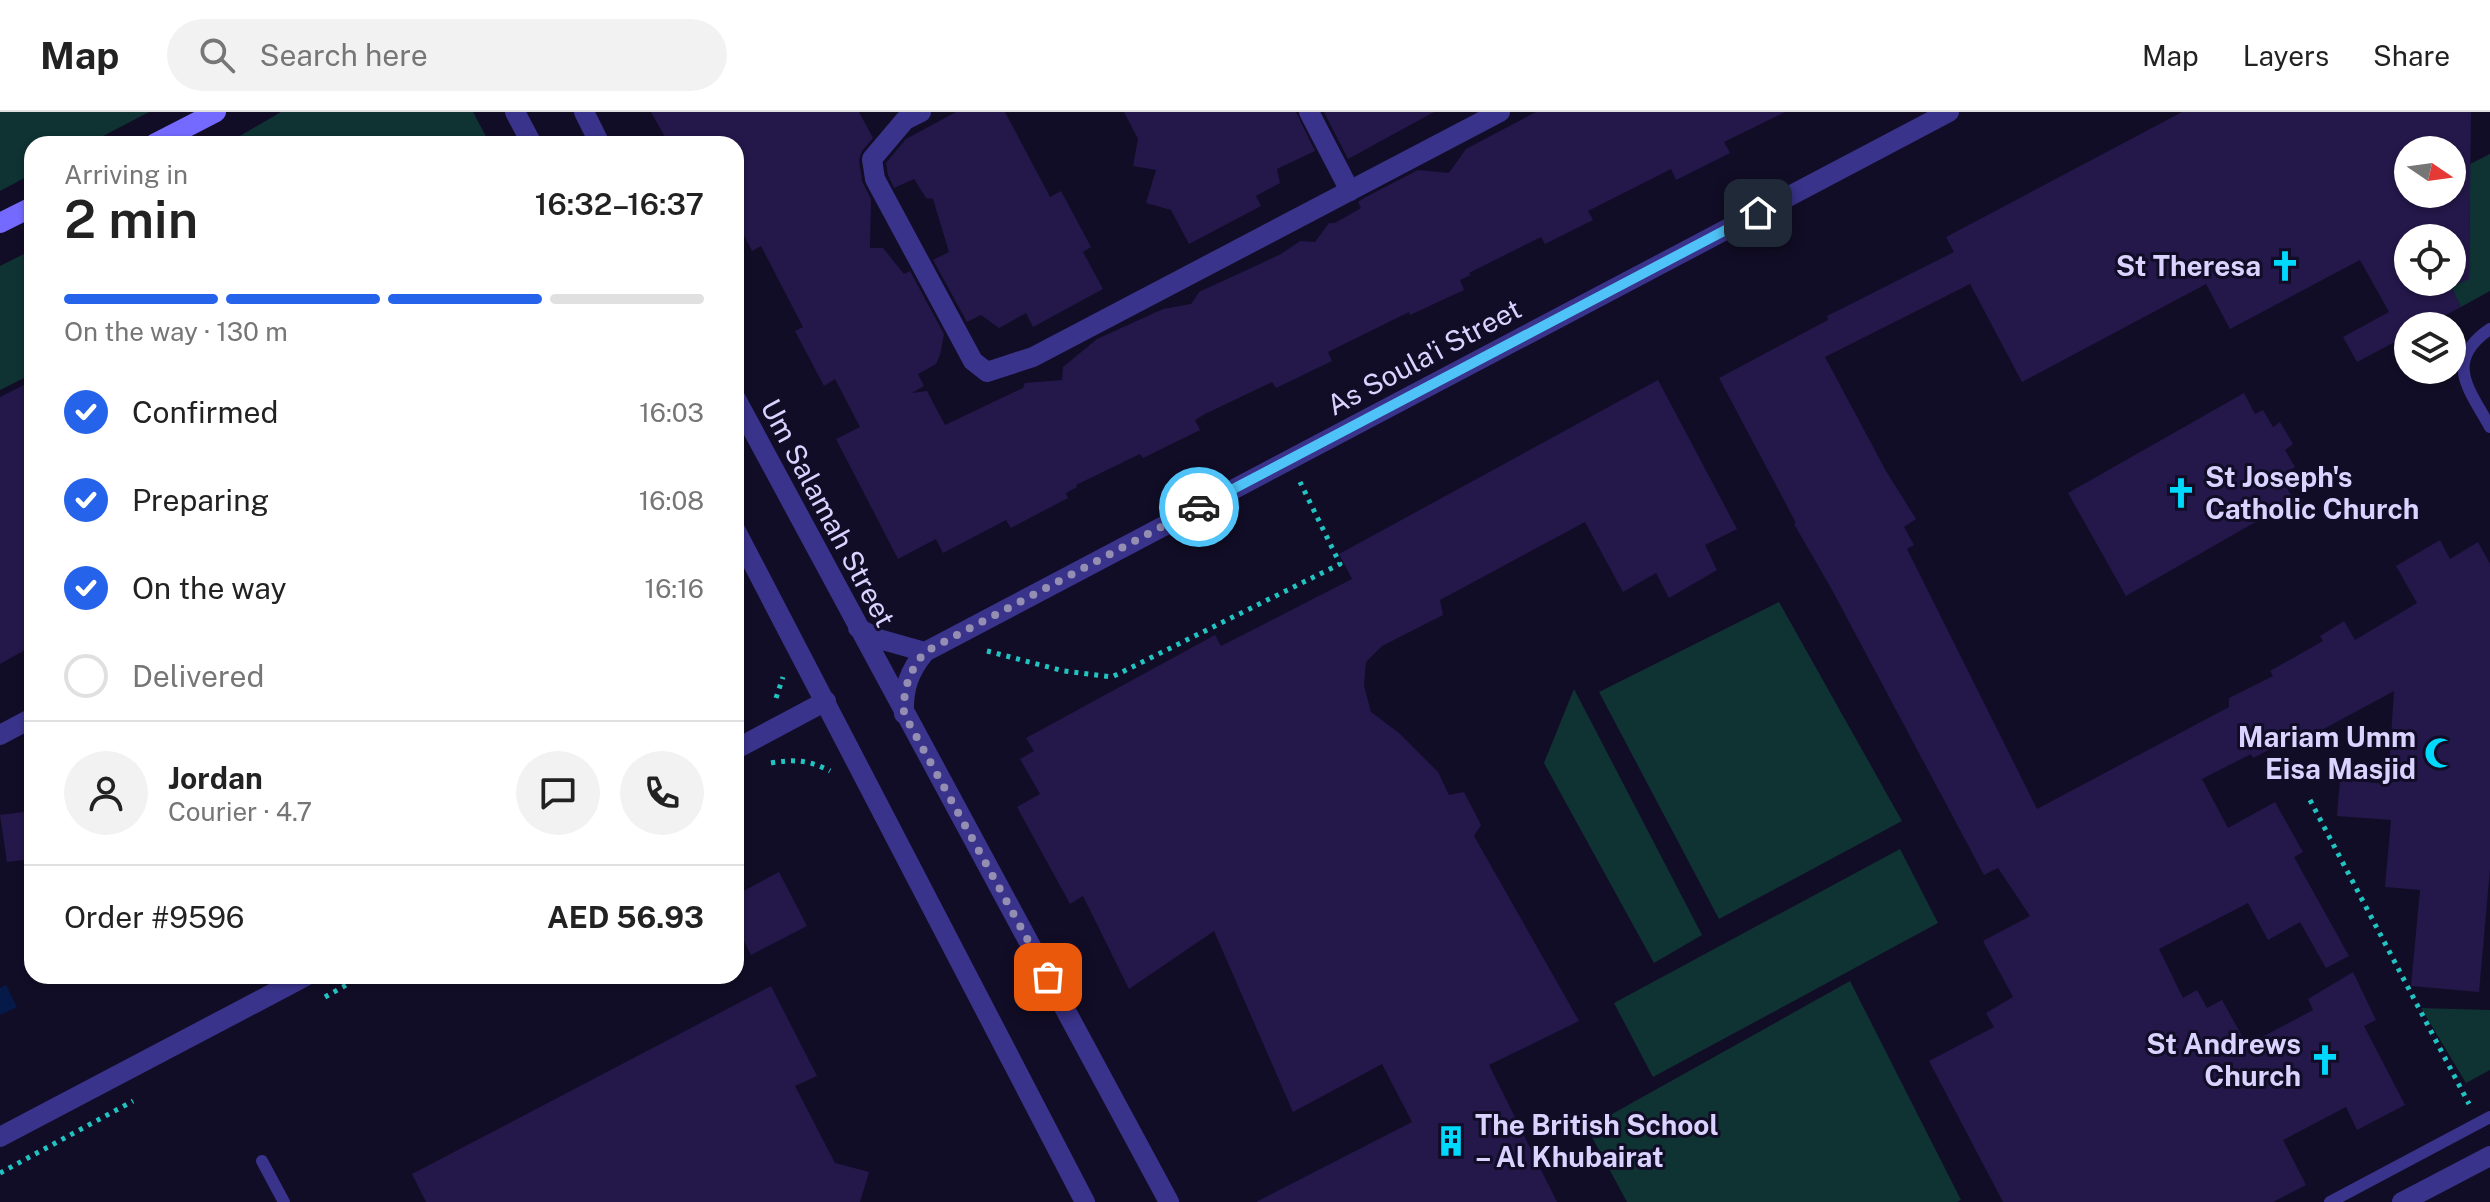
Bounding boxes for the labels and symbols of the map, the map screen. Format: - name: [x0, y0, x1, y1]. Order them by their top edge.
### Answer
- north arrow: [2394, 136, 2466, 208]
- pin: [1724, 179, 1792, 247]
- place label: St Theresa: [2116, 249, 2261, 282]
- church icon: St Theresa: [2268, 249, 2302, 283]
- street label: As Soula'i Street: [1321, 292, 1526, 422]
- street label: Um Salamah Street: [754, 393, 902, 632]
- place label: St Joseph's Catholic Church: [2205, 460, 2419, 525]
- courier: [1159, 467, 1239, 547]
- church icon: St Joseph's Catholic Church: [2164, 476, 2198, 510]
- place label: Mariam Umm Eisa Masjid: [2238, 720, 2416, 785]
- mosque icon: Mariam Umm Eisa Masjid: [2423, 736, 2457, 770]
- pin: [1014, 943, 1082, 1011]
- place label: St Andrews Church: [2146, 1027, 2301, 1092]
- church icon: St Andrews Church: [2308, 1043, 2342, 1077]
- place label: The British School – Al Khubairat: [1475, 1108, 1719, 1173]
- building icon: The British School – Al Khubairat: [1434, 1124, 1468, 1158]

